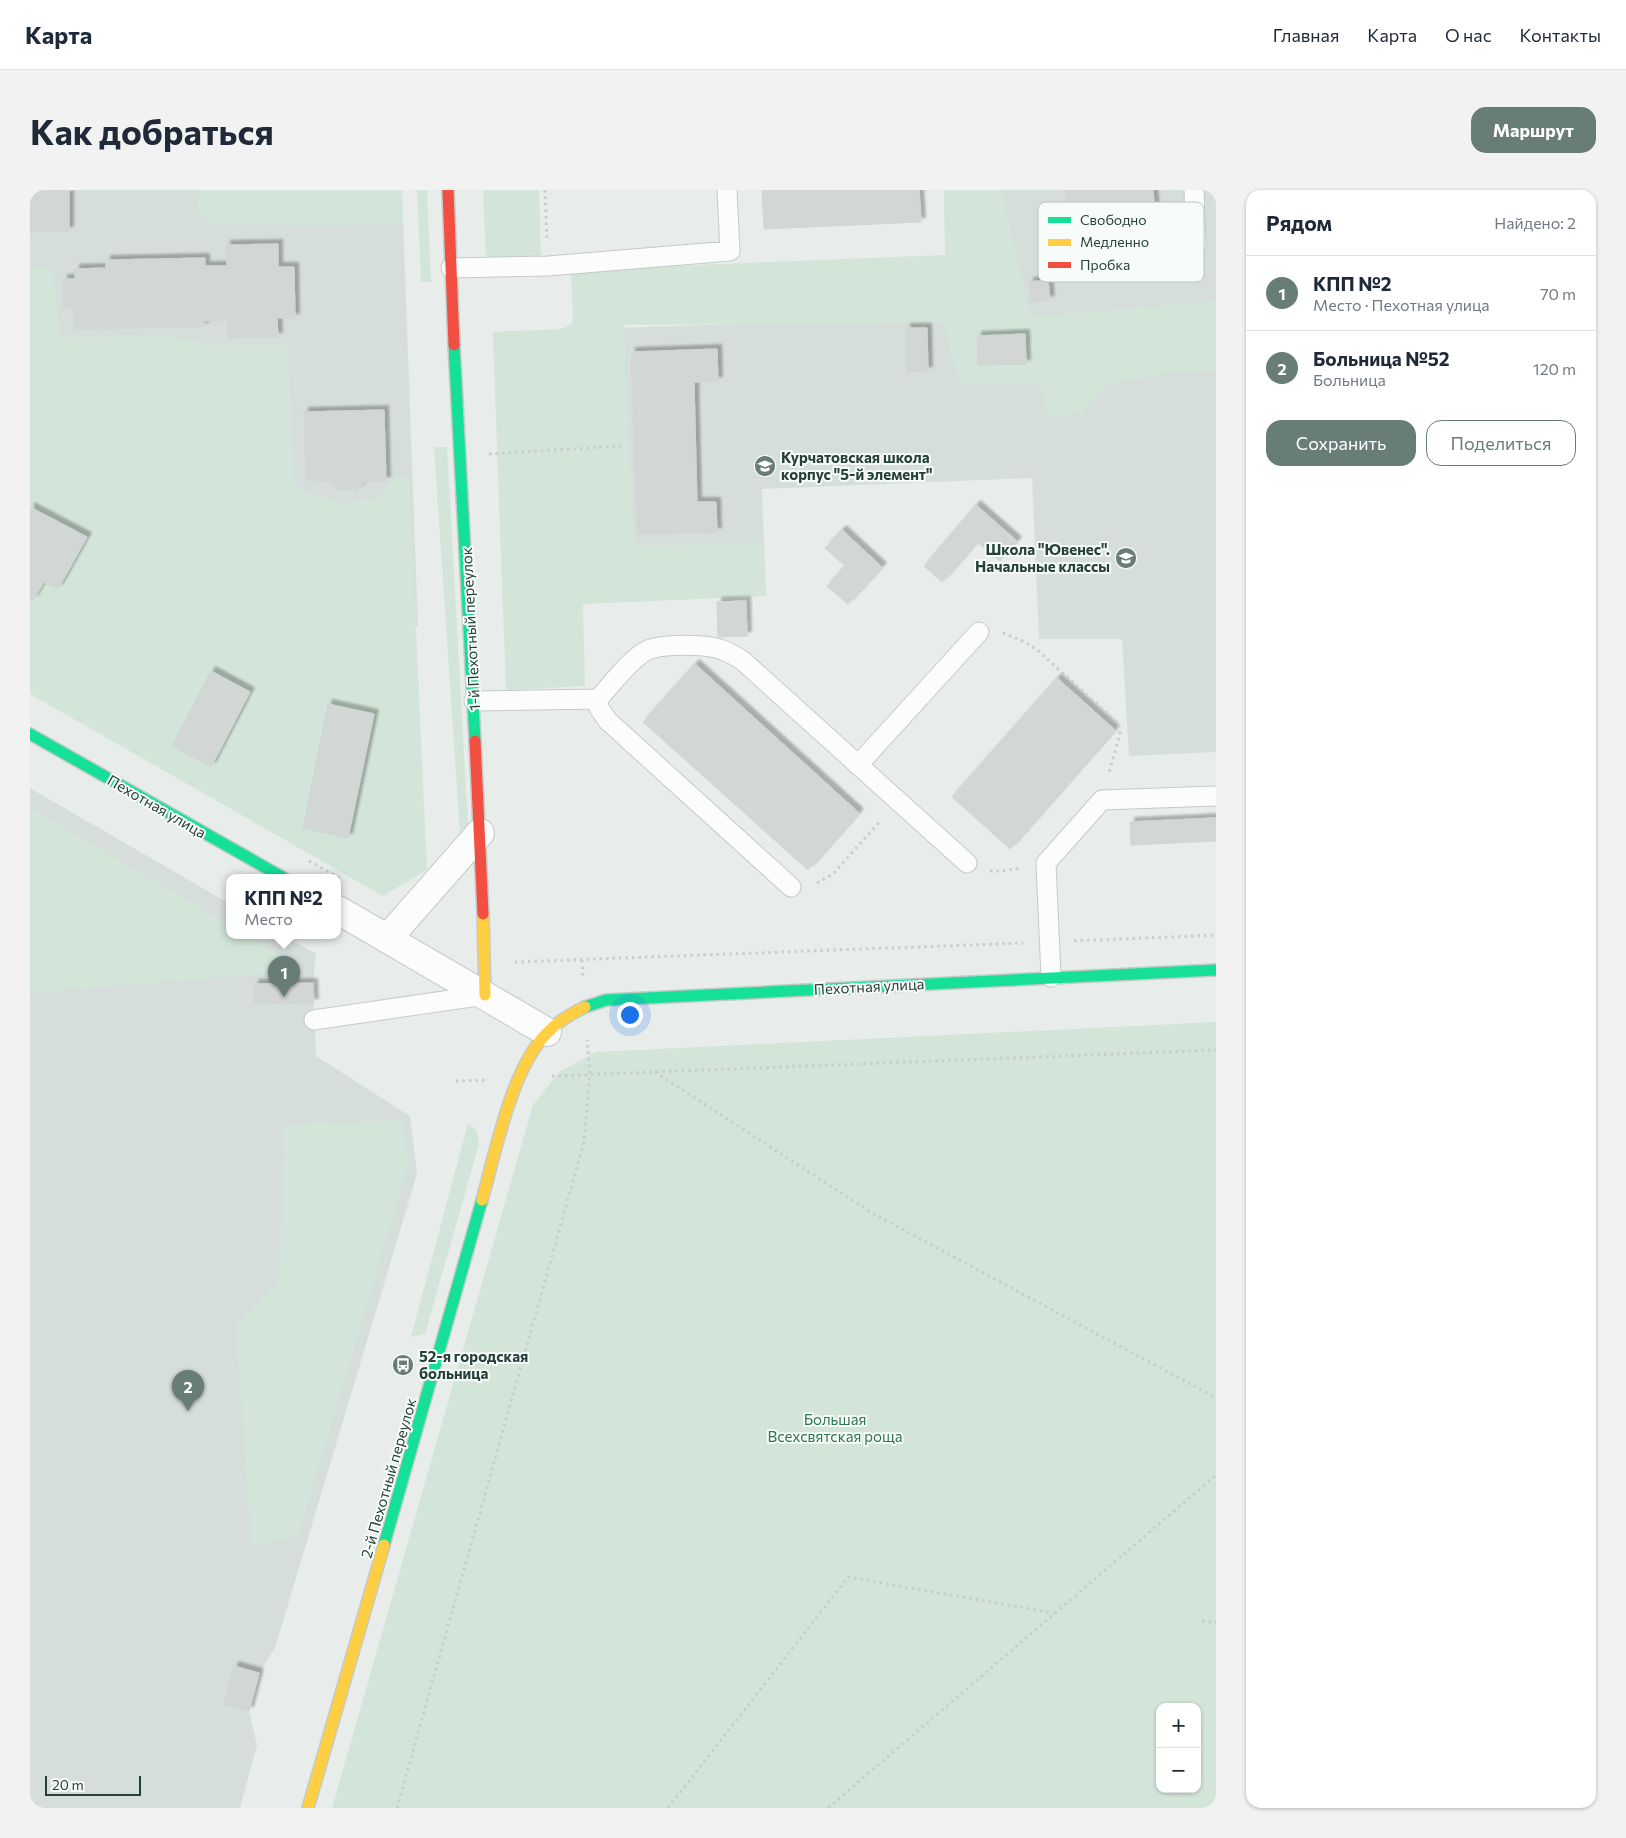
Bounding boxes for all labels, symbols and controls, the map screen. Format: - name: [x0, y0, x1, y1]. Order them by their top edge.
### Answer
- text: Карта: [25, 20, 92, 49]
- text: Главная: [1273, 24, 1339, 46]
- text: Карта: [1367, 24, 1417, 46]
- text: О нас: [1445, 24, 1492, 46]
- text: Контакты: [1520, 24, 1601, 46]
- button: Маршрут: [1471, 107, 1596, 153]
- text: Как добраться: [30, 109, 274, 152]
- legend: [1038, 202, 1204, 282]
- text: Рядом: [1266, 210, 1332, 235]
- text: Свободно: [1080, 211, 1147, 228]
- text: Найдено: 2: [1494, 213, 1576, 232]
- text: Медленно: [1080, 233, 1149, 250]
- text: Пробка: [1080, 256, 1130, 273]
- text: КПП №2: [1313, 272, 1392, 295]
- text: 1: [1278, 284, 1286, 303]
- text: 70 m: [1540, 284, 1576, 303]
- text: Место · Пехотная улица: [1313, 295, 1490, 314]
- text: Больница №52: [1313, 347, 1450, 370]
- text: 2: [1277, 359, 1287, 378]
- text: 120 m: [1533, 359, 1576, 378]
- text: Больница: [1313, 370, 1386, 389]
- button: Сохранить: [1266, 420, 1416, 466]
- button: Поделиться: [1426, 420, 1576, 466]
- place label: Курчатовская школа корпус "5-й элемент": [781, 448, 933, 483]
- school or university icon: Курчатовская школа корпус "5-й элемент": [753, 454, 777, 478]
- place label: Школа "Ювенес". Начальные классы: [975, 540, 1110, 575]
- school or university icon: Школа "Ювенес". Начальные классы: [1114, 546, 1138, 570]
- street label: 1-й Пехотный переулок: [457, 547, 483, 711]
- street label: Пехотная улица: [105, 771, 209, 841]
- popup: [226, 874, 341, 939]
- text: КПП №2: [244, 886, 323, 909]
- text: Место: [244, 909, 293, 928]
- pin: 1: [268, 956, 300, 997]
- street label: Пехотная улица: [813, 974, 925, 998]
- your location: [617, 1002, 643, 1028]
- place label: 52-я городская больница: [419, 1347, 528, 1382]
- bus stop icon: 52-я городская больница: [391, 1353, 415, 1377]
- pin: 2: [172, 1370, 204, 1411]
- street label: 2-й Пехотный переулок: [357, 1396, 419, 1560]
- park label: Большая Всехсвятская роща: [767, 1410, 903, 1445]
- map controls: [1156, 1703, 1201, 1793]
- button: +: [1156, 1703, 1201, 1748]
- button: −: [1156, 1748, 1201, 1793]
- scale bar: [45, 1773, 141, 1796]
- text: 20 m: [52, 1776, 84, 1793]

